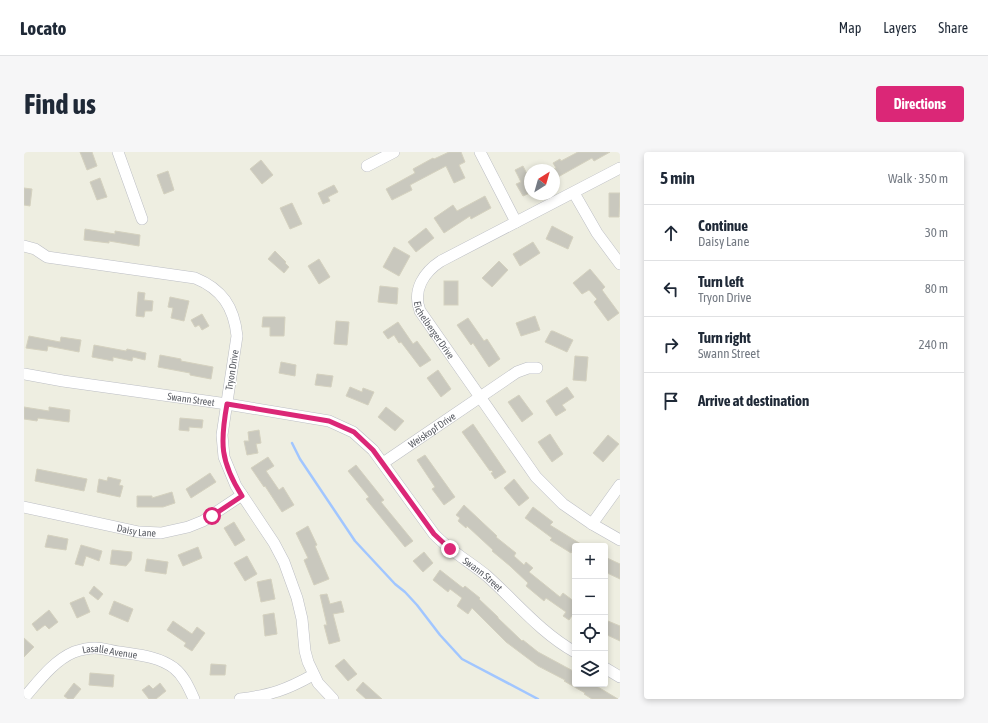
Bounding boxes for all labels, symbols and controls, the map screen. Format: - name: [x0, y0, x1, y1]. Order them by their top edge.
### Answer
- text: Locato: [20, 17, 66, 39]
- text: Map: [839, 20, 861, 36]
- text: Layers: [883, 20, 916, 36]
- text: Share: [938, 20, 968, 36]
- button: Directions: [876, 86, 964, 122]
- text: Find us: [24, 88, 96, 120]
- north arrow: [524, 164, 560, 200]
- text: 5 min: [660, 168, 695, 188]
- text: Walk · 350 m: [888, 171, 948, 186]
- text: Continue: [698, 217, 748, 234]
- icon: ahead: [660, 222, 682, 244]
- text: 30 m: [925, 225, 948, 240]
- text: Daisy Lane: [698, 234, 749, 249]
- text: Turn left: [698, 273, 744, 290]
- icon: left: [660, 278, 682, 300]
- text: 80 m: [925, 281, 948, 296]
- text: Tryon Drive: [698, 290, 751, 305]
- street label: Eichelberger Drive: [412, 300, 457, 361]
- text: Turn right: [698, 329, 751, 346]
- icon: right: [660, 334, 682, 356]
- text: 240 m: [919, 337, 948, 352]
- text: Swann Street: [698, 346, 760, 361]
- street label: Tryon Drive: [223, 348, 241, 391]
- street label: Swann Street: [167, 390, 216, 408]
- icon: arrive: [660, 390, 682, 412]
- text: Arrive at destination: [698, 392, 809, 409]
- street label: Weiskopf Drive: [406, 410, 458, 450]
- route start: [203, 507, 221, 525]
- street label: Daisy Lane: [116, 522, 157, 538]
- route end: [441, 540, 459, 558]
- map controls: [572, 543, 608, 687]
- button: +: [572, 543, 608, 579]
- street label: Swann Street: [461, 555, 505, 593]
- button: −: [572, 579, 608, 615]
- button: locate: [572, 615, 608, 651]
- street label: Lasalle Avenue: [81, 642, 139, 660]
- button: layers: [572, 651, 608, 687]

